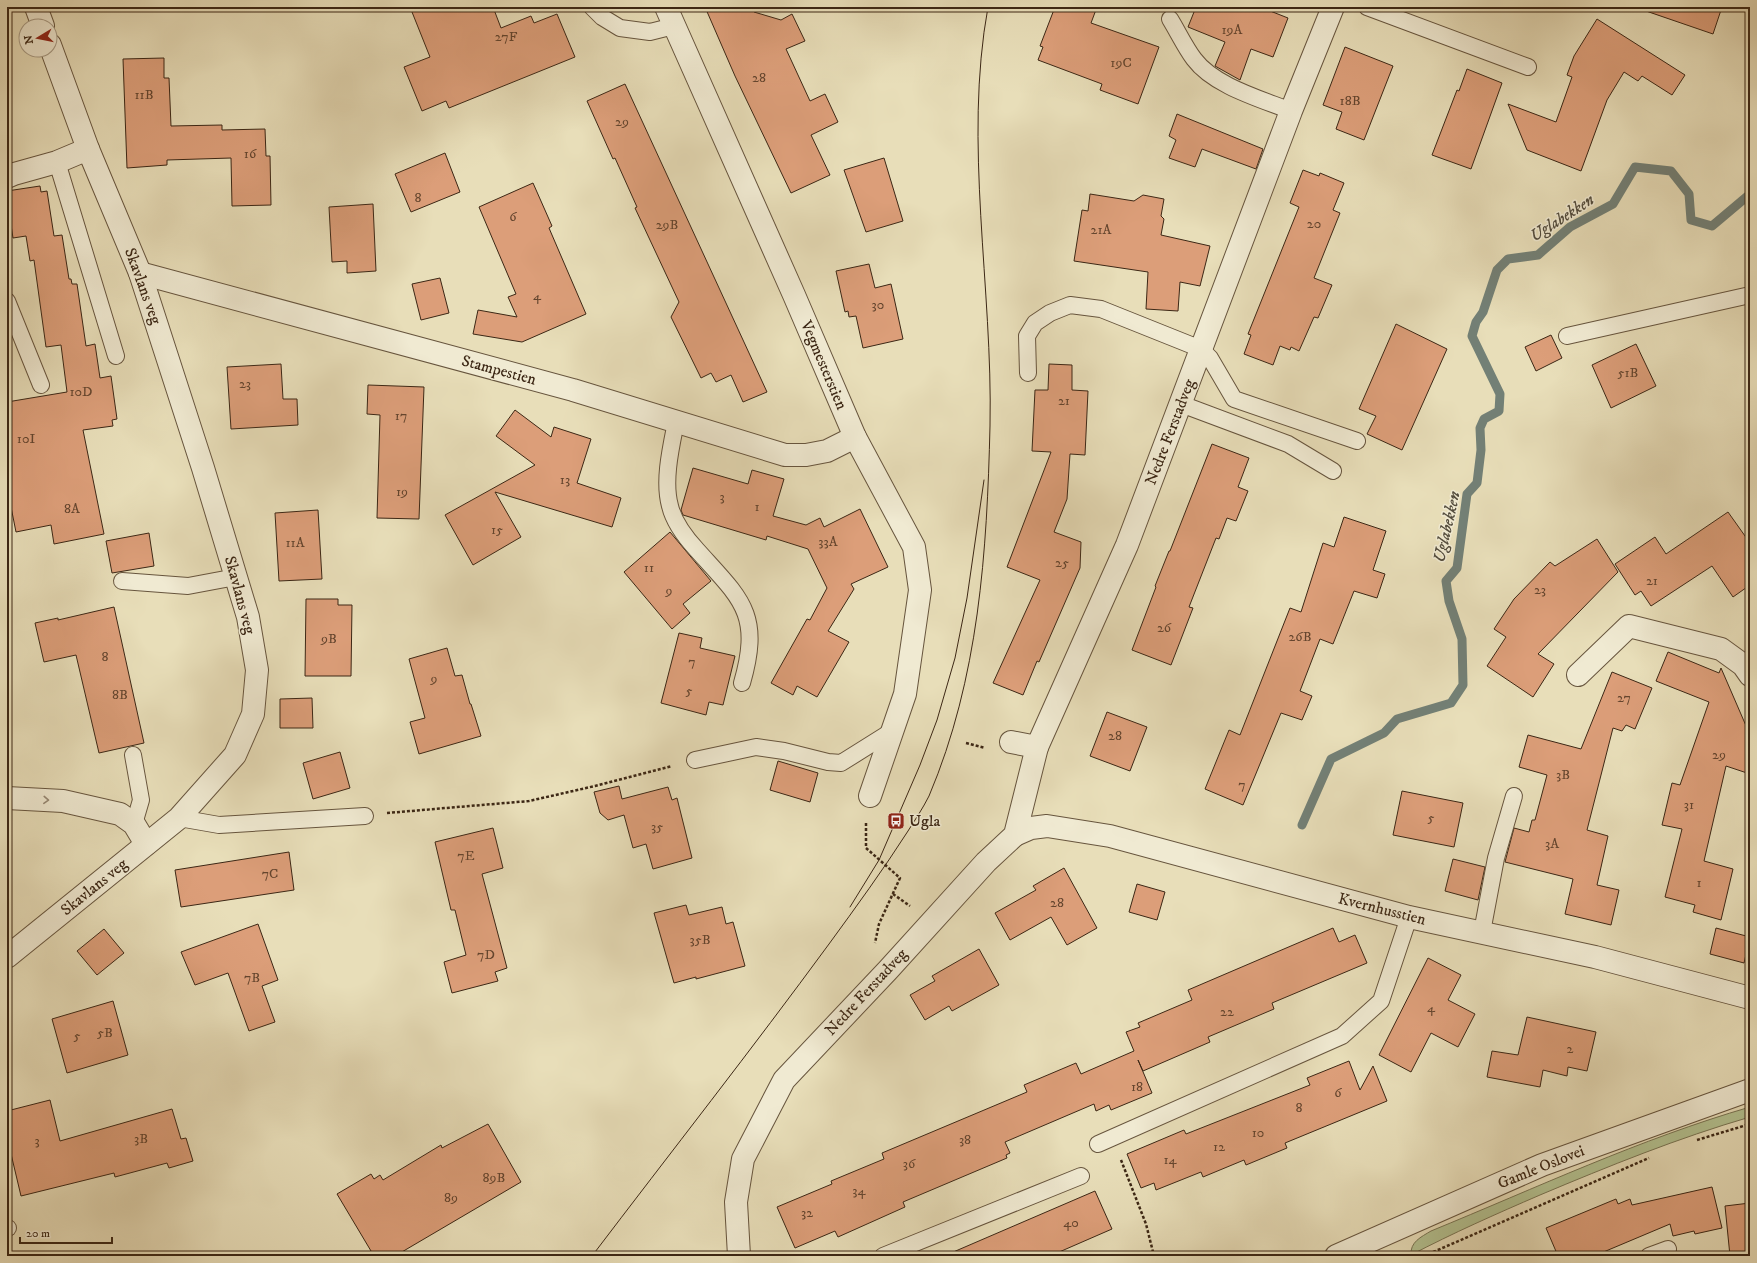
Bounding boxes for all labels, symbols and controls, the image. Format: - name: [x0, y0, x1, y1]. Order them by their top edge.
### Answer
- north arrow: [18, 18, 58, 58]
- house number: 19A: [1222, 21, 1244, 39]
- house number: 27F: [495, 28, 518, 46]
- text: N: [21, 34, 37, 45]
- house number: 19C: [1110, 54, 1132, 72]
- house number: 28: [752, 69, 766, 87]
- house number: 11B: [134, 86, 154, 104]
- house number: 18B: [1339, 92, 1361, 110]
- house number: 29: [615, 113, 629, 131]
- house number: 16: [244, 145, 257, 163]
- house number: 8: [414, 189, 422, 207]
- water label: Uglabekken: [1525, 189, 1599, 247]
- house number: 6: [509, 208, 517, 226]
- house number: 20: [1307, 215, 1321, 233]
- house number: 29B: [656, 216, 678, 234]
- house number: 21A: [1091, 221, 1113, 239]
- street label: Skavlans veg: [120, 245, 166, 327]
- house number: 4: [533, 287, 542, 305]
- house number: 30: [872, 296, 884, 314]
- street label: Vegmesterstien: [796, 316, 852, 413]
- street label: Stampestien: [459, 350, 539, 390]
- house number: 51B: [1618, 364, 1639, 382]
- house number: 23: [239, 375, 251, 393]
- street label: Nedre Ferstadveg: [1141, 376, 1199, 488]
- house number: 10D: [69, 383, 93, 401]
- house number: 21: [1058, 392, 1070, 410]
- house number: 17: [395, 407, 407, 425]
- house number: 10I: [17, 430, 35, 448]
- house number: 13: [560, 471, 570, 489]
- house number: 19: [396, 483, 408, 501]
- house number: 3: [719, 488, 725, 506]
- water label: Uglabekken: [1428, 489, 1466, 565]
- house number: 1: [754, 498, 760, 516]
- house number: 8A: [64, 500, 81, 518]
- house number: 15: [491, 521, 503, 539]
- house number: 33A: [818, 533, 839, 551]
- house number: 11A: [285, 534, 306, 552]
- street label: Skavlans veg: [220, 554, 260, 636]
- house number: 25: [1055, 554, 1069, 572]
- house number: 11: [644, 559, 654, 577]
- house number: 21: [1646, 572, 1658, 590]
- house number: 23: [1534, 581, 1546, 599]
- house number: 9: [665, 582, 673, 600]
- house number: 26: [1157, 619, 1172, 637]
- house number: 26B: [1288, 628, 1312, 646]
- house number: 9B: [320, 630, 337, 648]
- house number: 8: [101, 648, 109, 666]
- house number: 7: [688, 653, 696, 671]
- house number: 9: [430, 670, 438, 688]
- house number: 5: [686, 682, 693, 700]
- house number: 8B: [112, 686, 128, 704]
- house number: 27: [1617, 689, 1631, 707]
- house number: 28: [1108, 727, 1122, 745]
- house number: 29: [1712, 746, 1726, 764]
- house number: 3B: [1556, 766, 1570, 784]
- house number: 7: [1238, 776, 1246, 794]
- one-way arrow: [43, 796, 49, 805]
- house number: 31: [1684, 796, 1694, 814]
- house number: 5: [1428, 809, 1435, 827]
- bus stop icon: Ugla: [886, 811, 906, 831]
- place label: Ugla: [909, 811, 941, 831]
- house number: 35: [651, 818, 663, 836]
- house number: 3A: [1545, 835, 1560, 853]
- house number: 7E: [457, 847, 475, 865]
- street label: Skavlans veg: [57, 854, 132, 920]
- house number: 7C: [262, 865, 278, 883]
- house number: 1: [1696, 874, 1702, 892]
- street label: Kvernhusstien: [1336, 888, 1429, 930]
- house number: 28: [1050, 894, 1064, 912]
- house number: 35B: [689, 931, 711, 949]
- street label: Nedre Ferstadveg: [820, 944, 912, 1040]
- house number: 7D: [477, 946, 495, 964]
- house number: 7B: [244, 969, 260, 987]
- house number: 4: [1427, 999, 1436, 1017]
- house number: 22: [1220, 1003, 1234, 1021]
- house number: 5B: [97, 1024, 113, 1042]
- house number: 5: [74, 1027, 81, 1045]
- house number: 2: [1567, 1040, 1574, 1058]
- house number: 18: [1131, 1078, 1143, 1096]
- house number: 6: [1334, 1084, 1342, 1102]
- house number: 8: [1295, 1099, 1303, 1117]
- house number: 10: [1252, 1124, 1264, 1142]
- house number: 3B: [134, 1130, 148, 1148]
- house number: 38: [959, 1131, 971, 1149]
- house number: 3: [34, 1132, 40, 1150]
- house number: 12: [1213, 1138, 1225, 1156]
- street label: Gamle Oslovei: [1495, 1141, 1587, 1193]
- house number: 14: [1163, 1151, 1178, 1169]
- house number: 36: [903, 1155, 916, 1173]
- house number: 89B: [483, 1169, 506, 1187]
- house number: 34: [852, 1182, 867, 1200]
- house number: 89: [444, 1189, 458, 1207]
- house number: 32: [801, 1204, 813, 1222]
- house number: 40: [1063, 1214, 1079, 1232]
- scale bar: [20, 1219, 112, 1245]
- text: 20 m: [26, 1226, 50, 1241]

